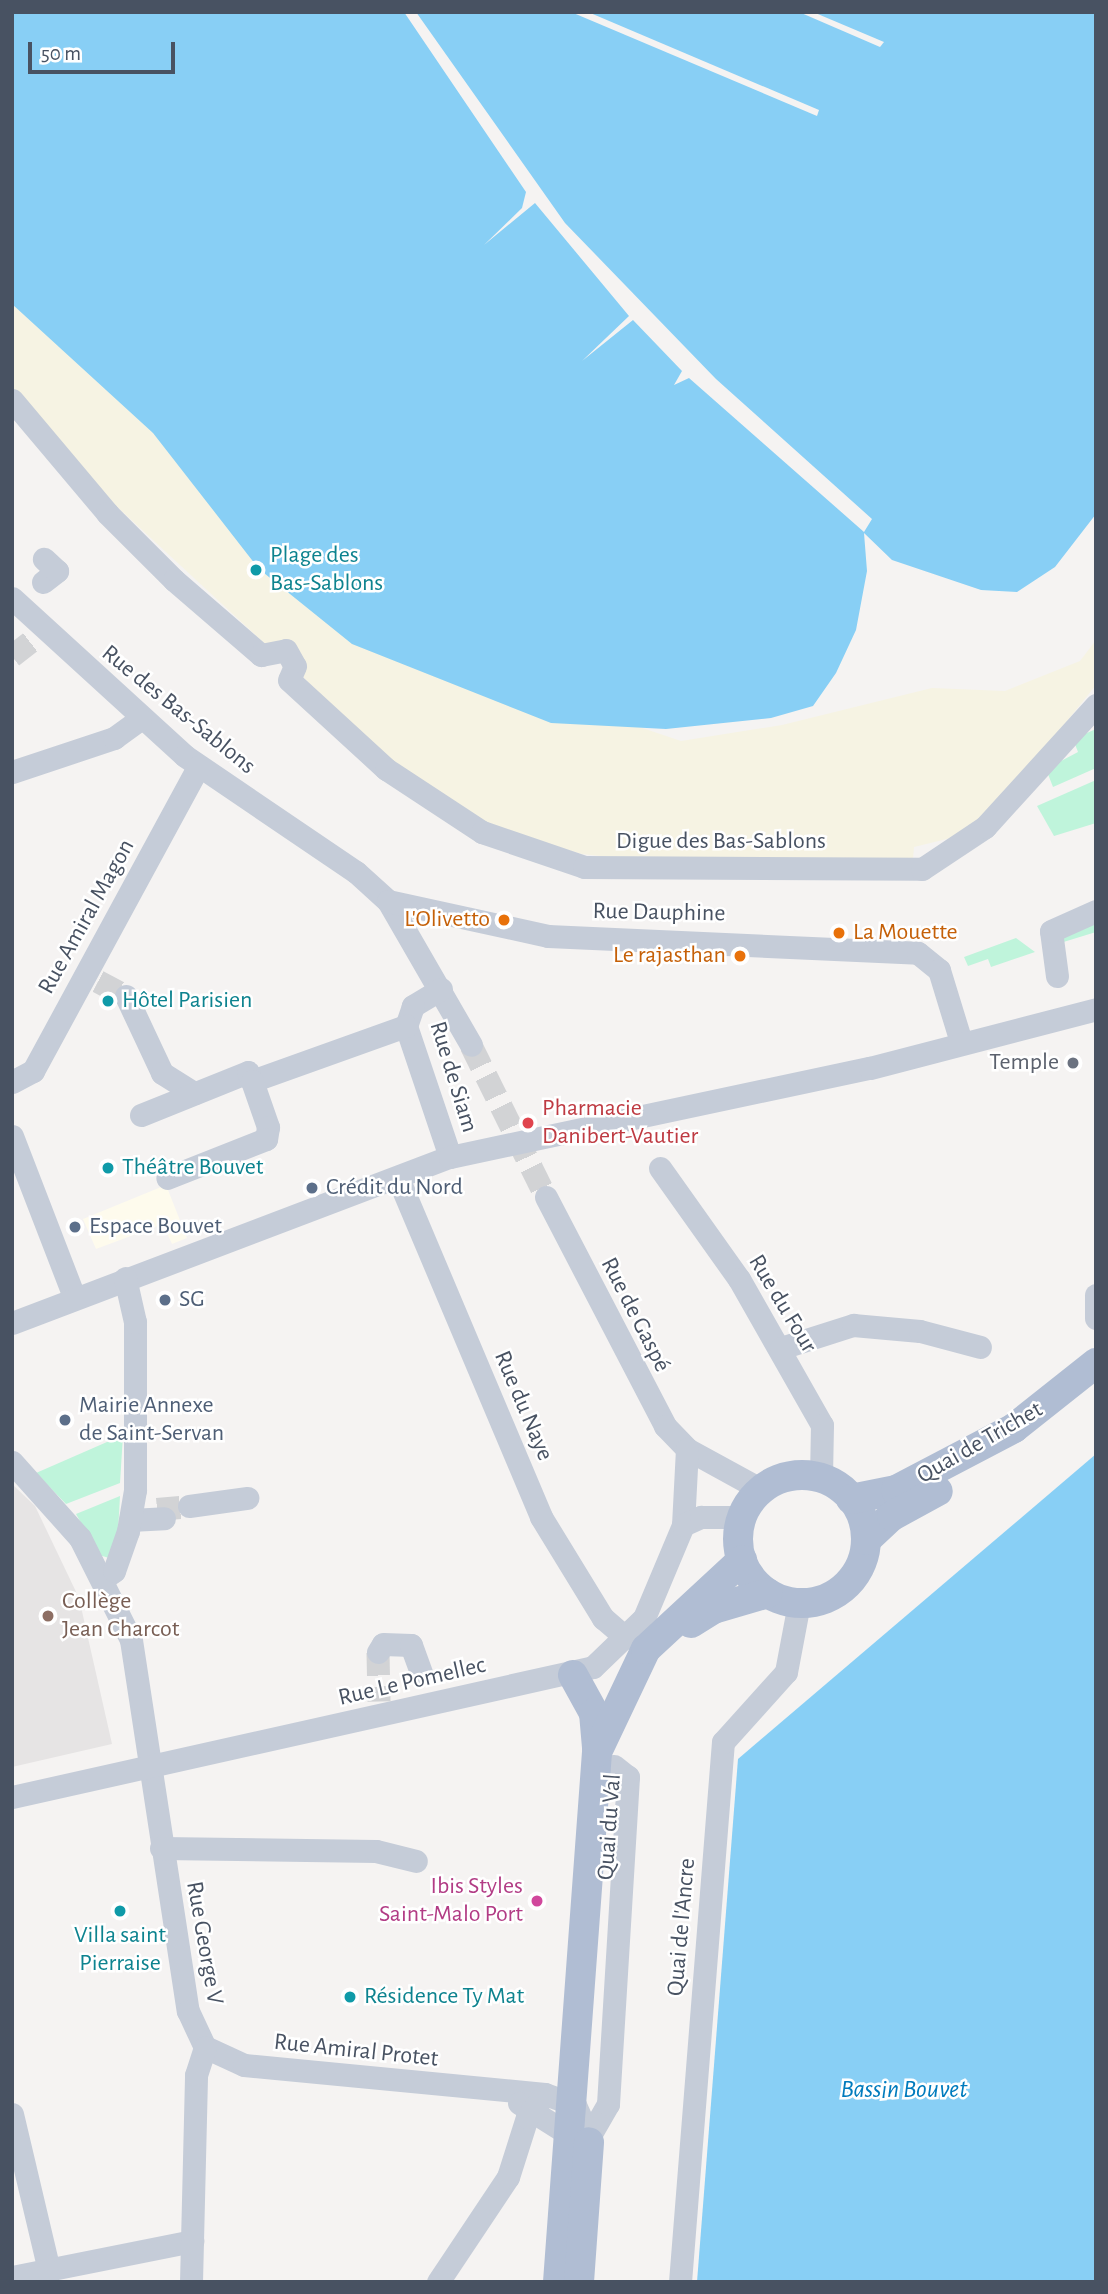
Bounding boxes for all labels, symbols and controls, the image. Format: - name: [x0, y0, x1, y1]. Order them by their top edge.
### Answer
- scale bar: [32, 28, 178, 72]
- text: 50 m: [41, 43, 81, 64]
- place label: Plage des Bas-Sablons: [270, 542, 383, 598]
- marker: Plage des Bas-Sablons: [248, 562, 264, 578]
- street label: Rue des Bas-Sablons: [95, 639, 261, 781]
- street label: Digue des Bas-Sablons: [616, 828, 826, 856]
- street label: Rue Amiral Magon: [33, 835, 141, 999]
- street label: Rue Dauphine: [592, 897, 726, 929]
- place label: L'Olivetto: [404, 906, 490, 934]
- marker: L'Olivetto: [496, 912, 512, 928]
- place label: La Mouette: [853, 919, 958, 947]
- marker: La Mouette: [831, 925, 847, 941]
- place label: Le rajasthan: [613, 942, 726, 970]
- marker: Le rajasthan: [732, 948, 748, 964]
- place label: Hôtel Parisien: [122, 987, 252, 1015]
- marker: Hôtel Parisien: [100, 993, 116, 1009]
- street label: Rue de Siam: [422, 1018, 484, 1136]
- place label: Temple: [989, 1049, 1059, 1077]
- marker: Temple: [1065, 1055, 1081, 1071]
- place label: Pharmacie Danibert-Vautier: [542, 1095, 698, 1151]
- marker: Pharmacie Danibert-Vautier: [520, 1115, 536, 1131]
- place label: Théâtre Bouvet: [122, 1154, 263, 1182]
- marker: Théâtre Bouvet: [100, 1160, 116, 1176]
- place label: Crédit du Nord: [326, 1174, 463, 1202]
- marker: Crédit du Nord: [304, 1180, 320, 1196]
- place label: Espace Bouvet: [89, 1213, 222, 1241]
- marker: Espace Bouvet: [67, 1219, 83, 1235]
- street label: Rue du Four: [741, 1250, 823, 1358]
- street label: Rue de Gaspé: [594, 1253, 676, 1377]
- place label: SG: [179, 1286, 205, 1314]
- marker: SG: [157, 1292, 173, 1308]
- street label: Rue du Naye: [487, 1347, 559, 1465]
- place label: Mairie Annexe de Saint-Servan: [79, 1392, 224, 1448]
- street label: Quai de Trichet: [912, 1396, 1048, 1490]
- marker: Mairie Annexe de Saint-Servan: [57, 1412, 73, 1428]
- place label: Collège Jean Charcot: [62, 1588, 179, 1644]
- marker: Collège Jean Charcot: [40, 1608, 56, 1624]
- street label: Rue Le Pomellec: [336, 1651, 488, 1713]
- street label: Quai du Val: [592, 1773, 628, 1881]
- street label: Quai de l'Ancre: [662, 1857, 702, 1997]
- place label: Ibis Styles Saint-Malo Port: [379, 1873, 523, 1929]
- street label: Rue George V: [179, 1879, 229, 2007]
- marker: Ibis Styles Saint-Malo Port: [529, 1893, 545, 1909]
- marker: Villa saint Pierraise: [112, 1903, 128, 1919]
- place label: Villa saint Pierraise: [74, 1922, 166, 1978]
- place label: Résidence Ty Mat: [364, 1983, 524, 2011]
- marker: Résidence Ty Mat: [342, 1989, 358, 2005]
- street label: Rue Amiral Protet: [272, 2028, 440, 2074]
- water label: Bassin Bouvet: [840, 2074, 968, 2106]

